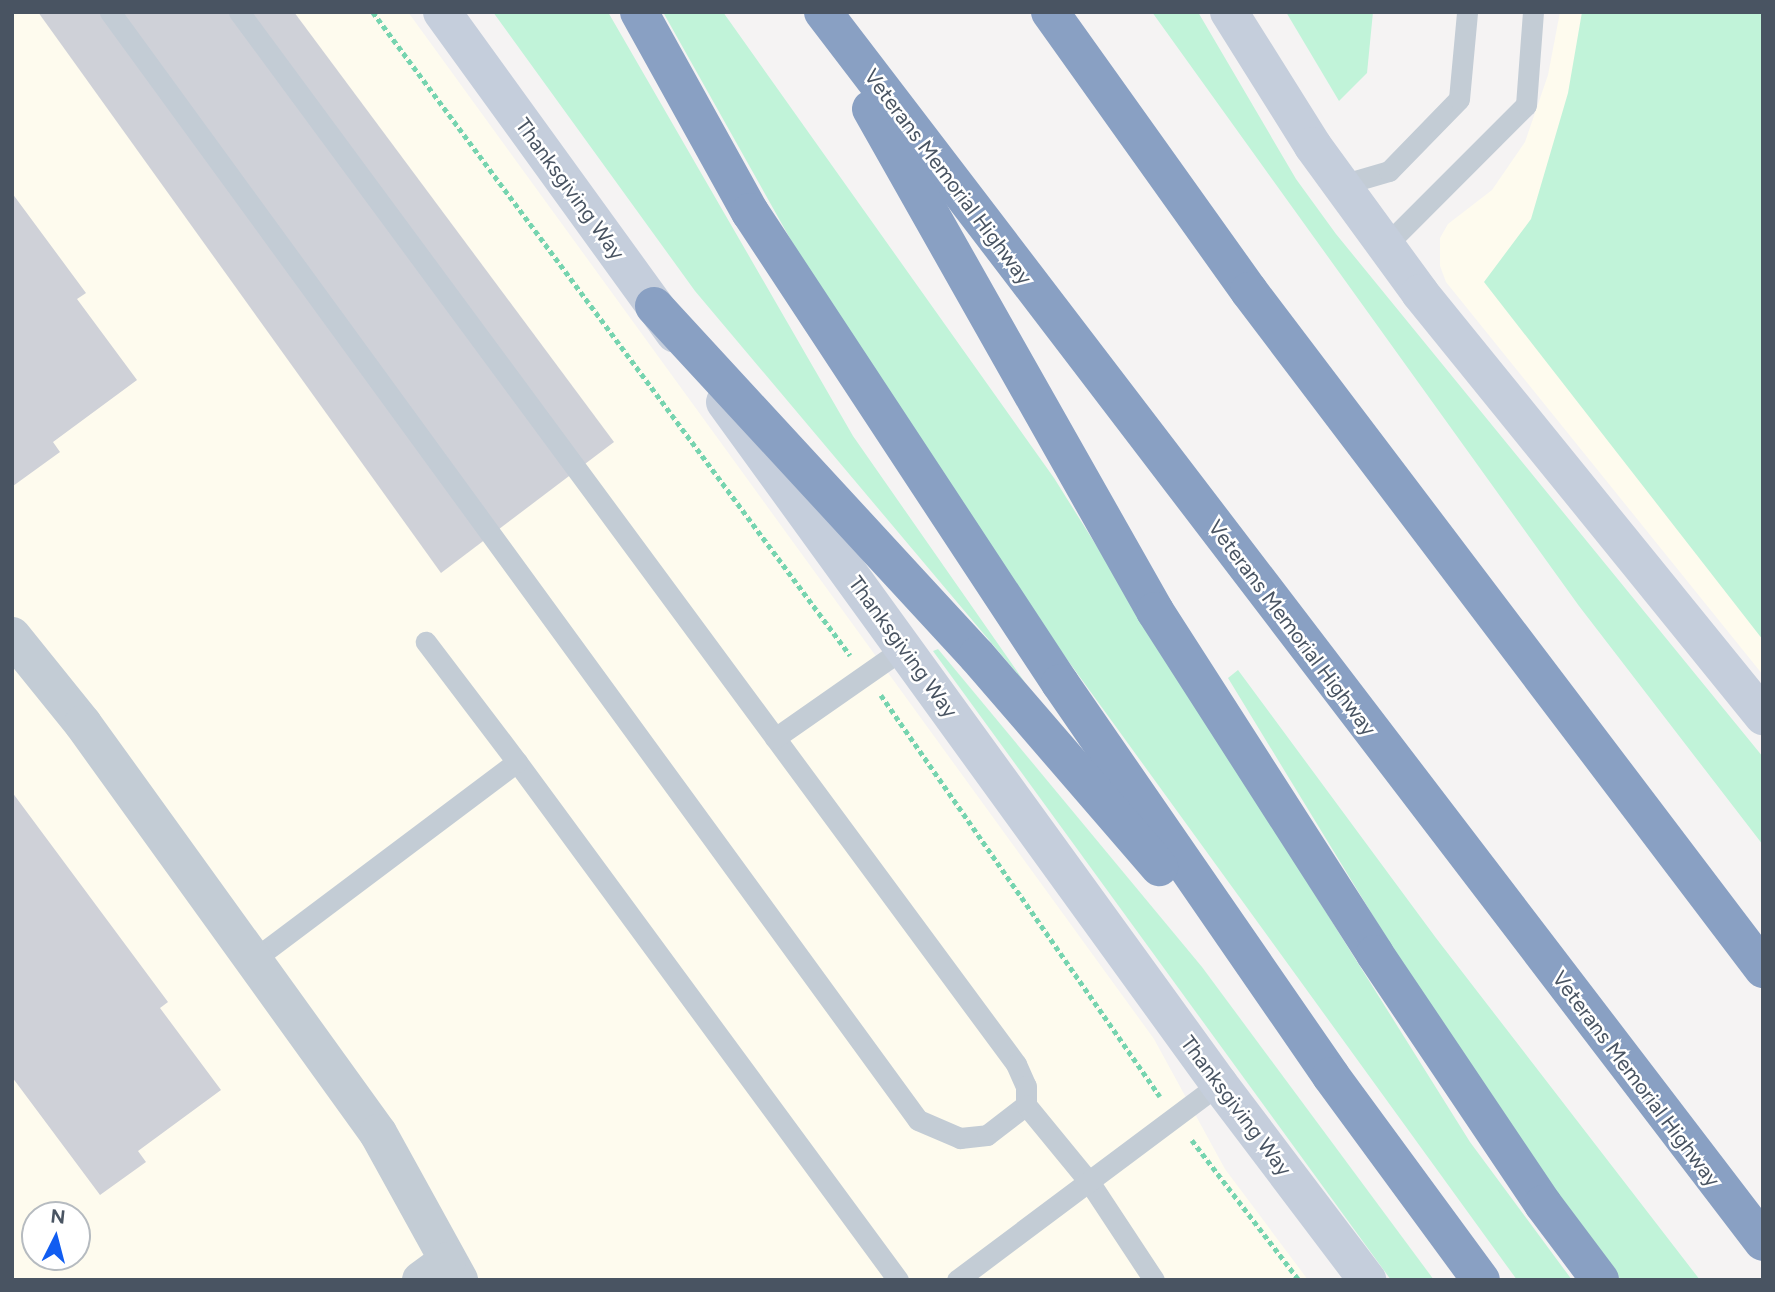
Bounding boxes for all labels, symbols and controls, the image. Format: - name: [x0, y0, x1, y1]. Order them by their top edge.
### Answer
- street label: Veterans Memorial Highway: [859, 64, 1037, 290]
- street label: Thanksgiving Way: [510, 113, 630, 265]
- street label: Veterans Memorial Highway: [1203, 515, 1381, 741]
- street label: Thanksgiving Way: [843, 571, 963, 723]
- street label: Veterans Memorial Highway: [1547, 966, 1725, 1192]
- street label: Thanksgiving Way: [1175, 1031, 1297, 1181]
- north arrow: [21, 1201, 91, 1271]
- text: N: [50, 1204, 67, 1229]

